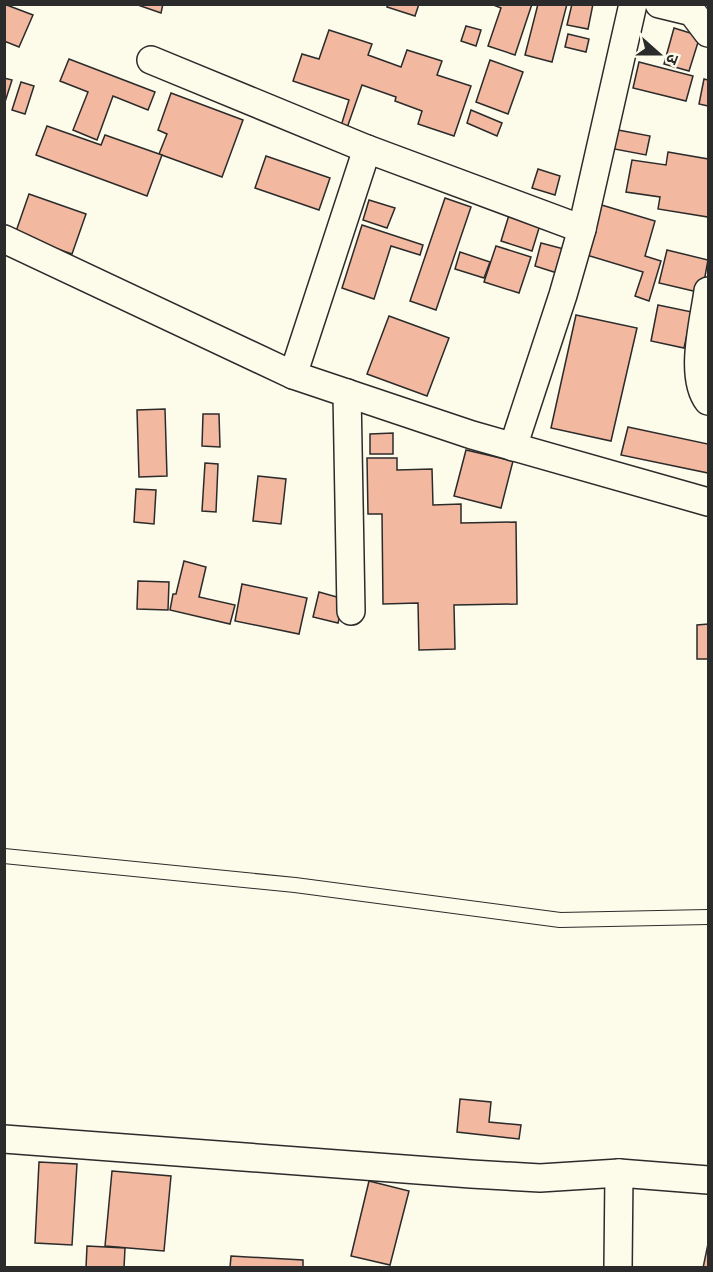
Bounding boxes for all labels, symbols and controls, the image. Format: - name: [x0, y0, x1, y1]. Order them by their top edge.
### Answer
- north arrow: [629, 24, 689, 84]
- text: उ: [661, 51, 683, 68]

